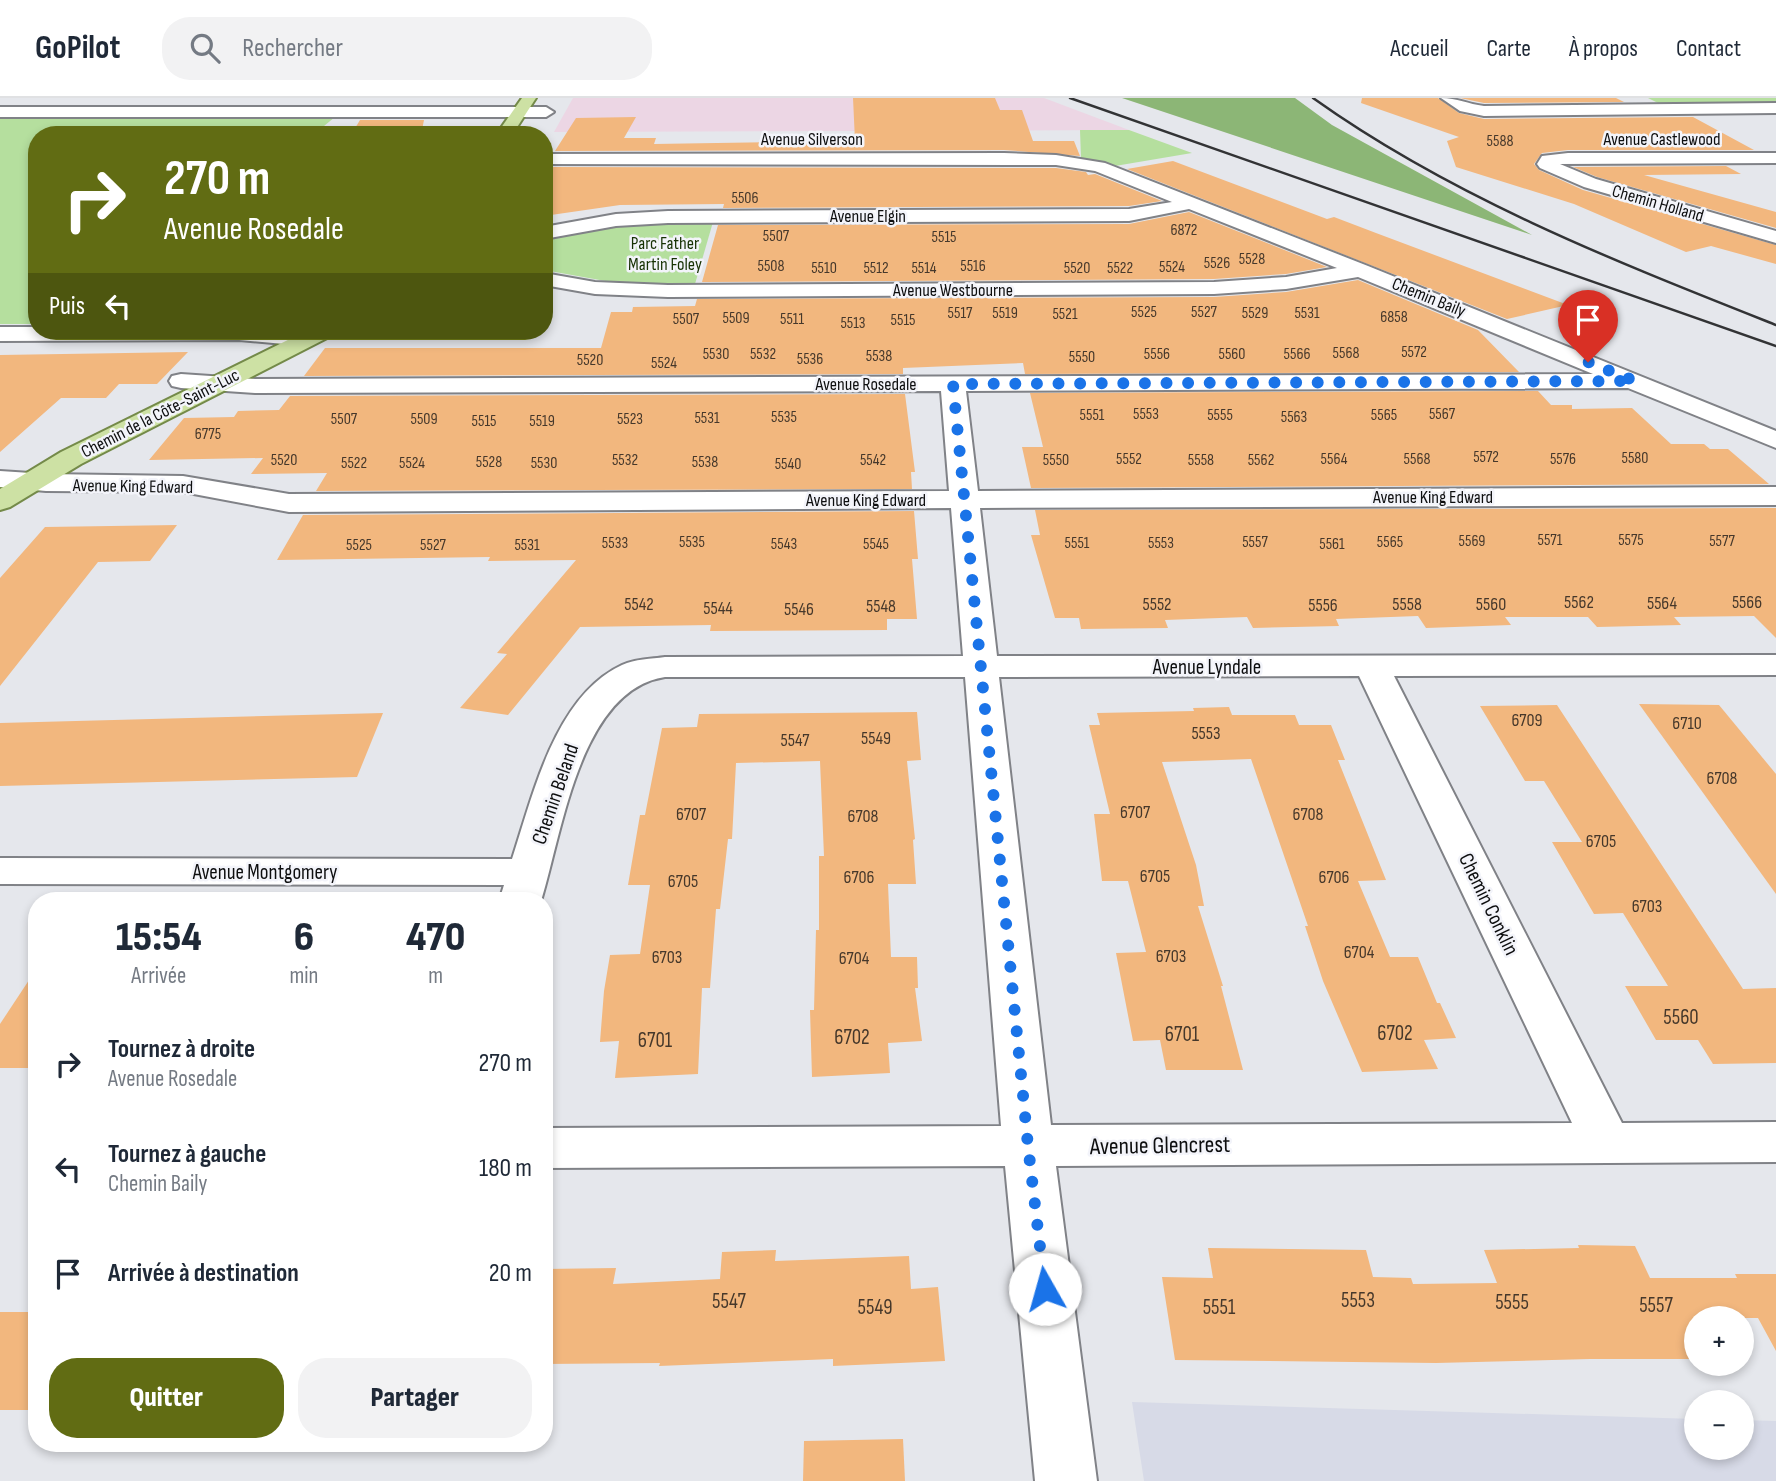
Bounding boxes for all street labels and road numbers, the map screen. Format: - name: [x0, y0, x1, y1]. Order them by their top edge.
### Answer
- street label: Avenue Silverson: [760, 129, 863, 150]
- street label: Avenue Castlewood: [1602, 129, 1721, 150]
- street label: Chemin Holland: [1610, 180, 1706, 227]
- street label: Avenue Elgin: [829, 206, 906, 227]
- street label: Chemin Baily: [1389, 273, 1469, 322]
- street label: Avenue Westbourne: [892, 280, 1013, 301]
- street label: Chemin de la Côte-Saint-Luc: [78, 365, 243, 462]
- street label: Avenue Rosedale: [814, 374, 917, 395]
- street label: Avenue King Edward: [72, 475, 193, 498]
- street label: Avenue King Edward: [1372, 487, 1493, 508]
- street label: Avenue King Edward: [805, 490, 926, 511]
- street label: Avenue Lyndale: [1152, 655, 1261, 680]
- street label: Chemin Beland: [527, 741, 584, 848]
- street label: Chemin Conklin: [1453, 849, 1524, 959]
- street label: Avenue Montgomery: [192, 860, 337, 885]
- street label: Avenue Glencrest: [1089, 1130, 1230, 1161]

